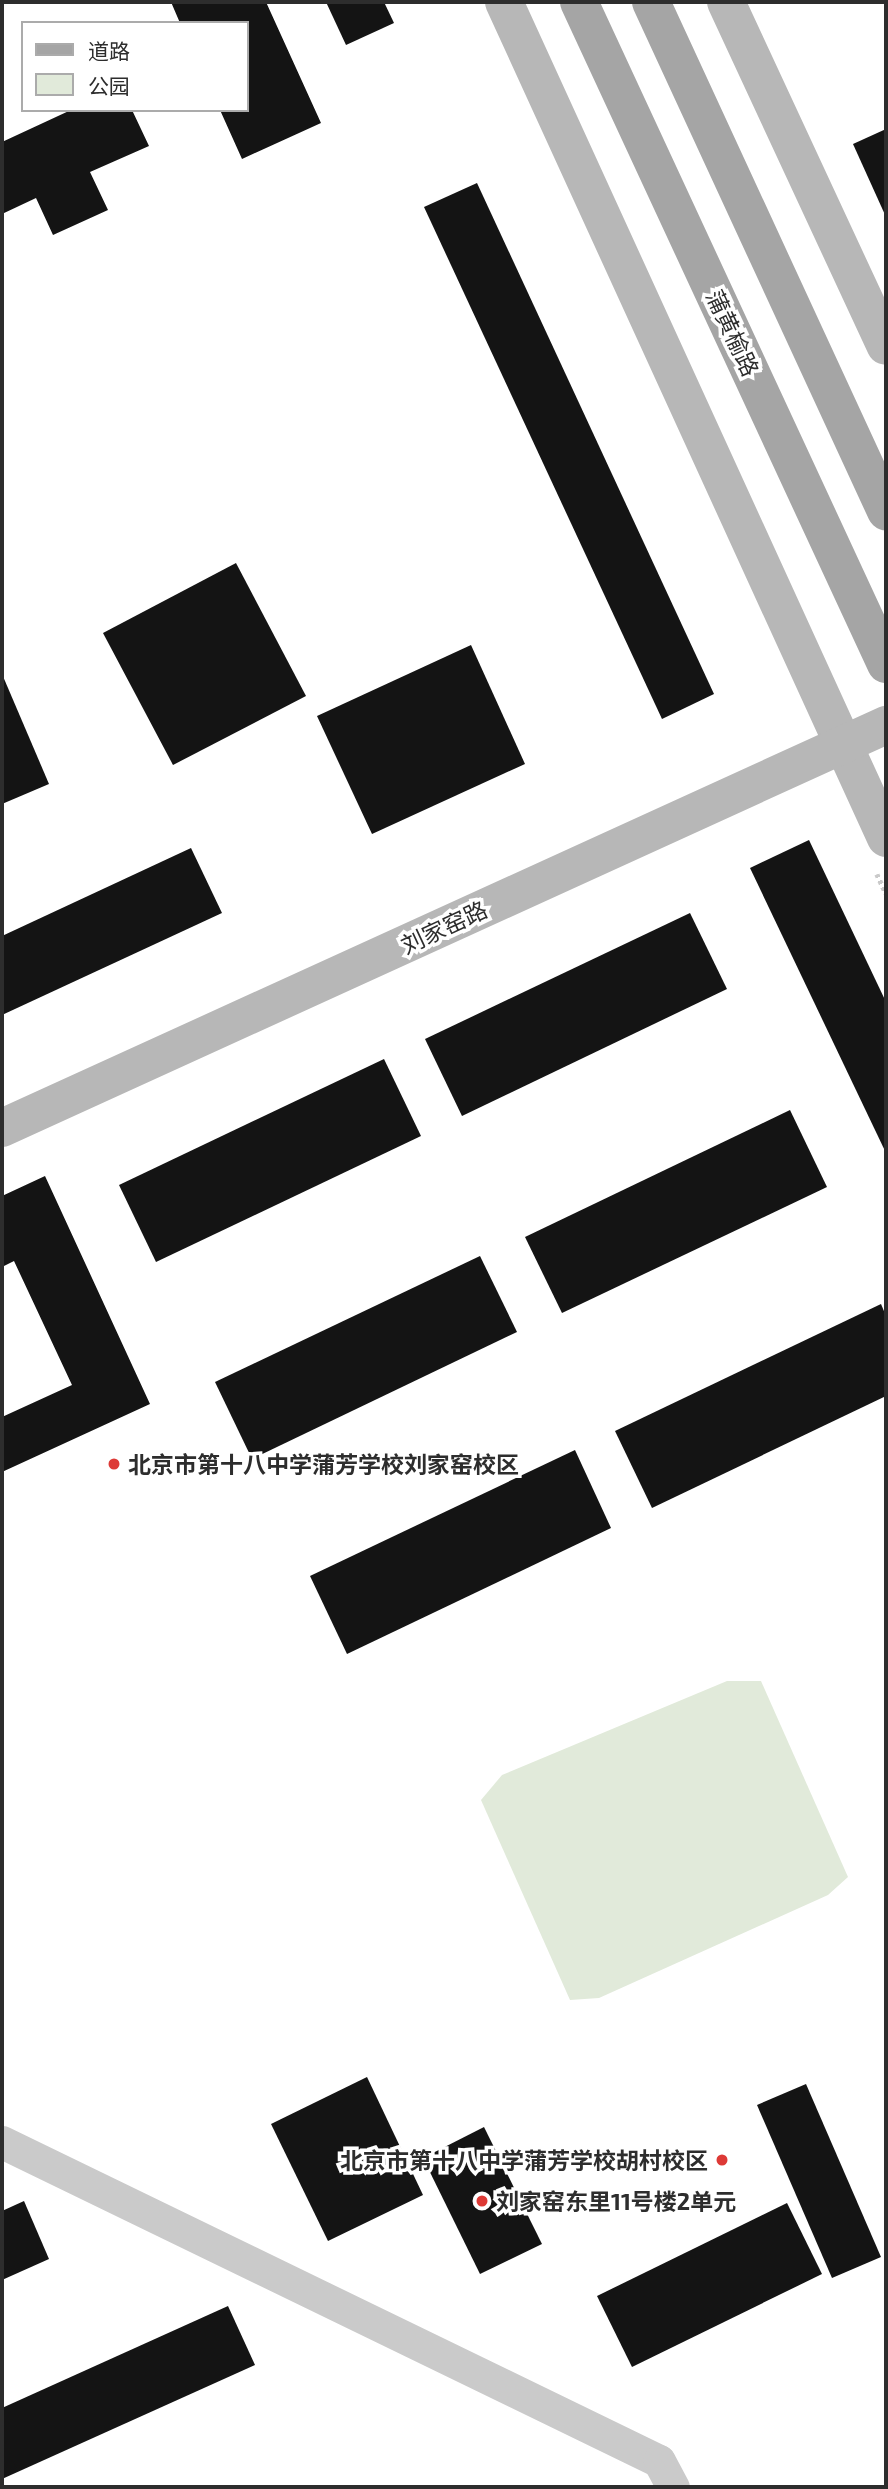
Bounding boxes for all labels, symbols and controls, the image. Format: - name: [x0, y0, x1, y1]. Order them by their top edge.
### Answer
- legend: [21, 21, 248, 112]
- text: 道路: [88, 38, 130, 63]
- text: 公园: [88, 73, 130, 98]
- street label: 蒲黄榆路: [701, 285, 765, 381]
- street label: 刘家窑路: [396, 895, 492, 959]
- place label: 北京市第十八中学蒲芳学校刘家窑校区: [128, 1450, 519, 1478]
- marker: 北京市第十八中学蒲芳学校刘家窑校区: [106, 1456, 122, 1472]
- place label: 北京市第十八中学蒲芳学校胡村校区: [340, 2146, 708, 2174]
- marker: 北京市第十八中学蒲芳学校胡村校区: [714, 2152, 730, 2168]
- place label: 刘家窑东里11号楼2单元: [496, 2187, 736, 2215]
- marker: 刘家窑东里11号楼2单元: [474, 2193, 490, 2209]

